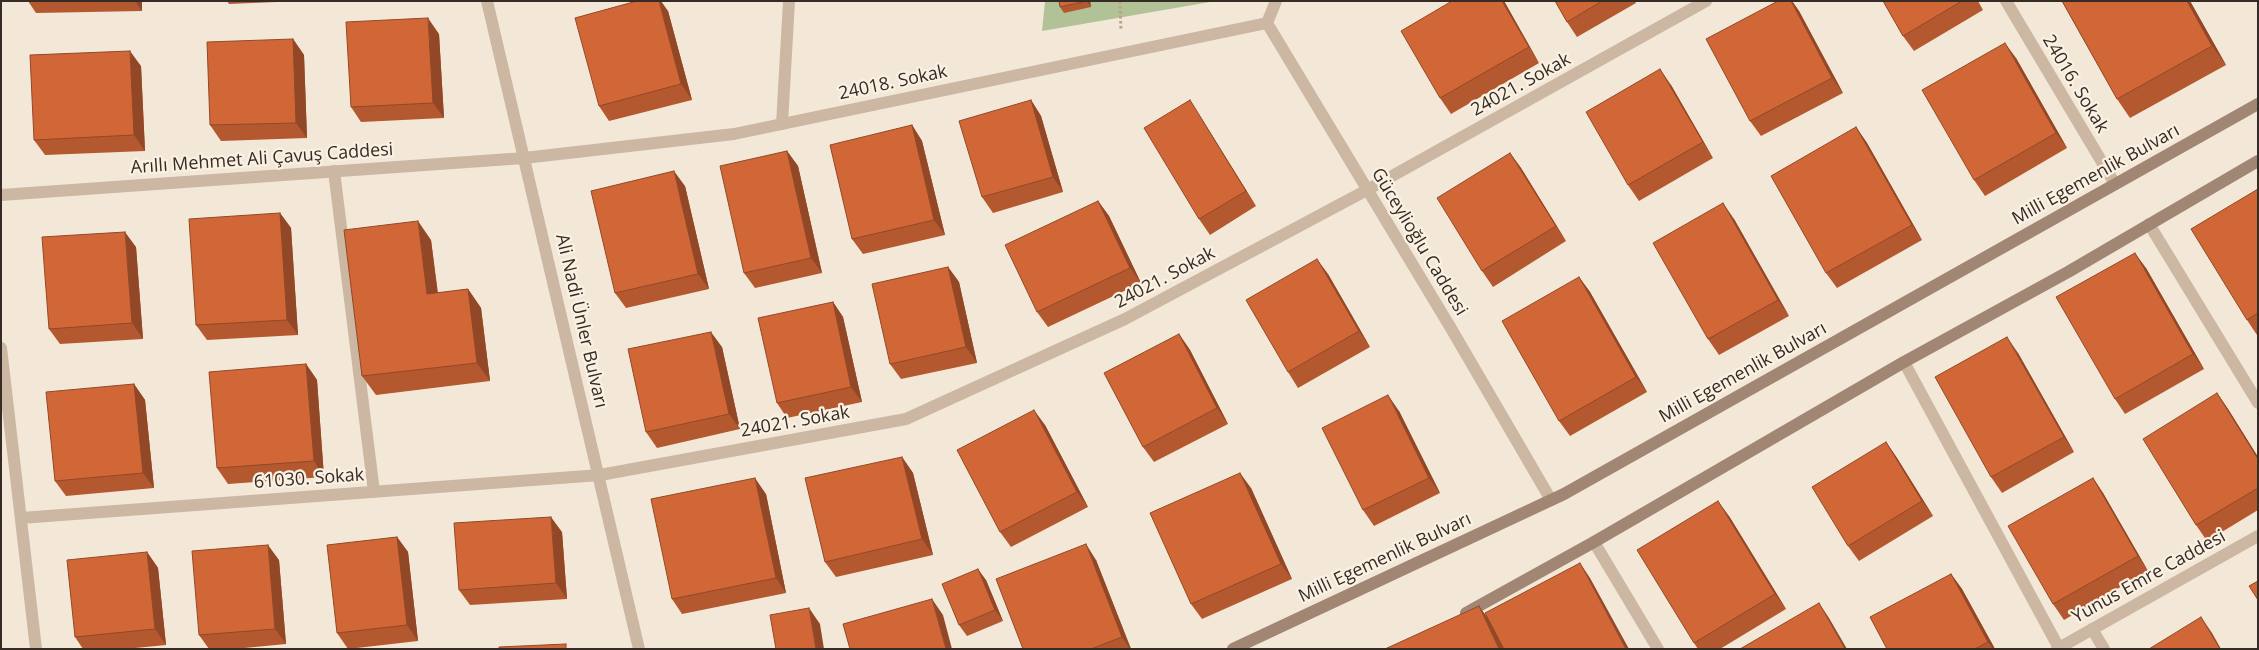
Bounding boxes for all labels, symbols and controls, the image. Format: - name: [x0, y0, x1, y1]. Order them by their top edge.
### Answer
- street label: 24016. Sokak: [2037, 31, 2113, 137]
- street label: 24021. Sokak: [1467, 49, 1575, 121]
- street label: 24018. Sokak: [837, 61, 949, 105]
- street label: Milli Egemenlik Bulvarı: [2009, 120, 2183, 230]
- street label: Arıllı Mehmet Ali Çavuş Caddesi: [130, 139, 394, 179]
- street label: Güceylioğlu Caddesi: [1366, 164, 1472, 320]
- street label: Ali Nadi Ünler Bulvarı: [550, 232, 612, 410]
- street label: 24021. Sokak: [1111, 243, 1219, 313]
- street label: Milli Egemenlik Bulvarı: [1656, 318, 1830, 428]
- street label: 24021. Sokak: [739, 402, 851, 442]
- street label: 61030. Sokak: [253, 464, 365, 494]
- street label: Milli Egemenlik Bulvarı: [1295, 508, 1475, 608]
- street label: Yunus Emre Caddesi: [2069, 526, 2229, 628]

